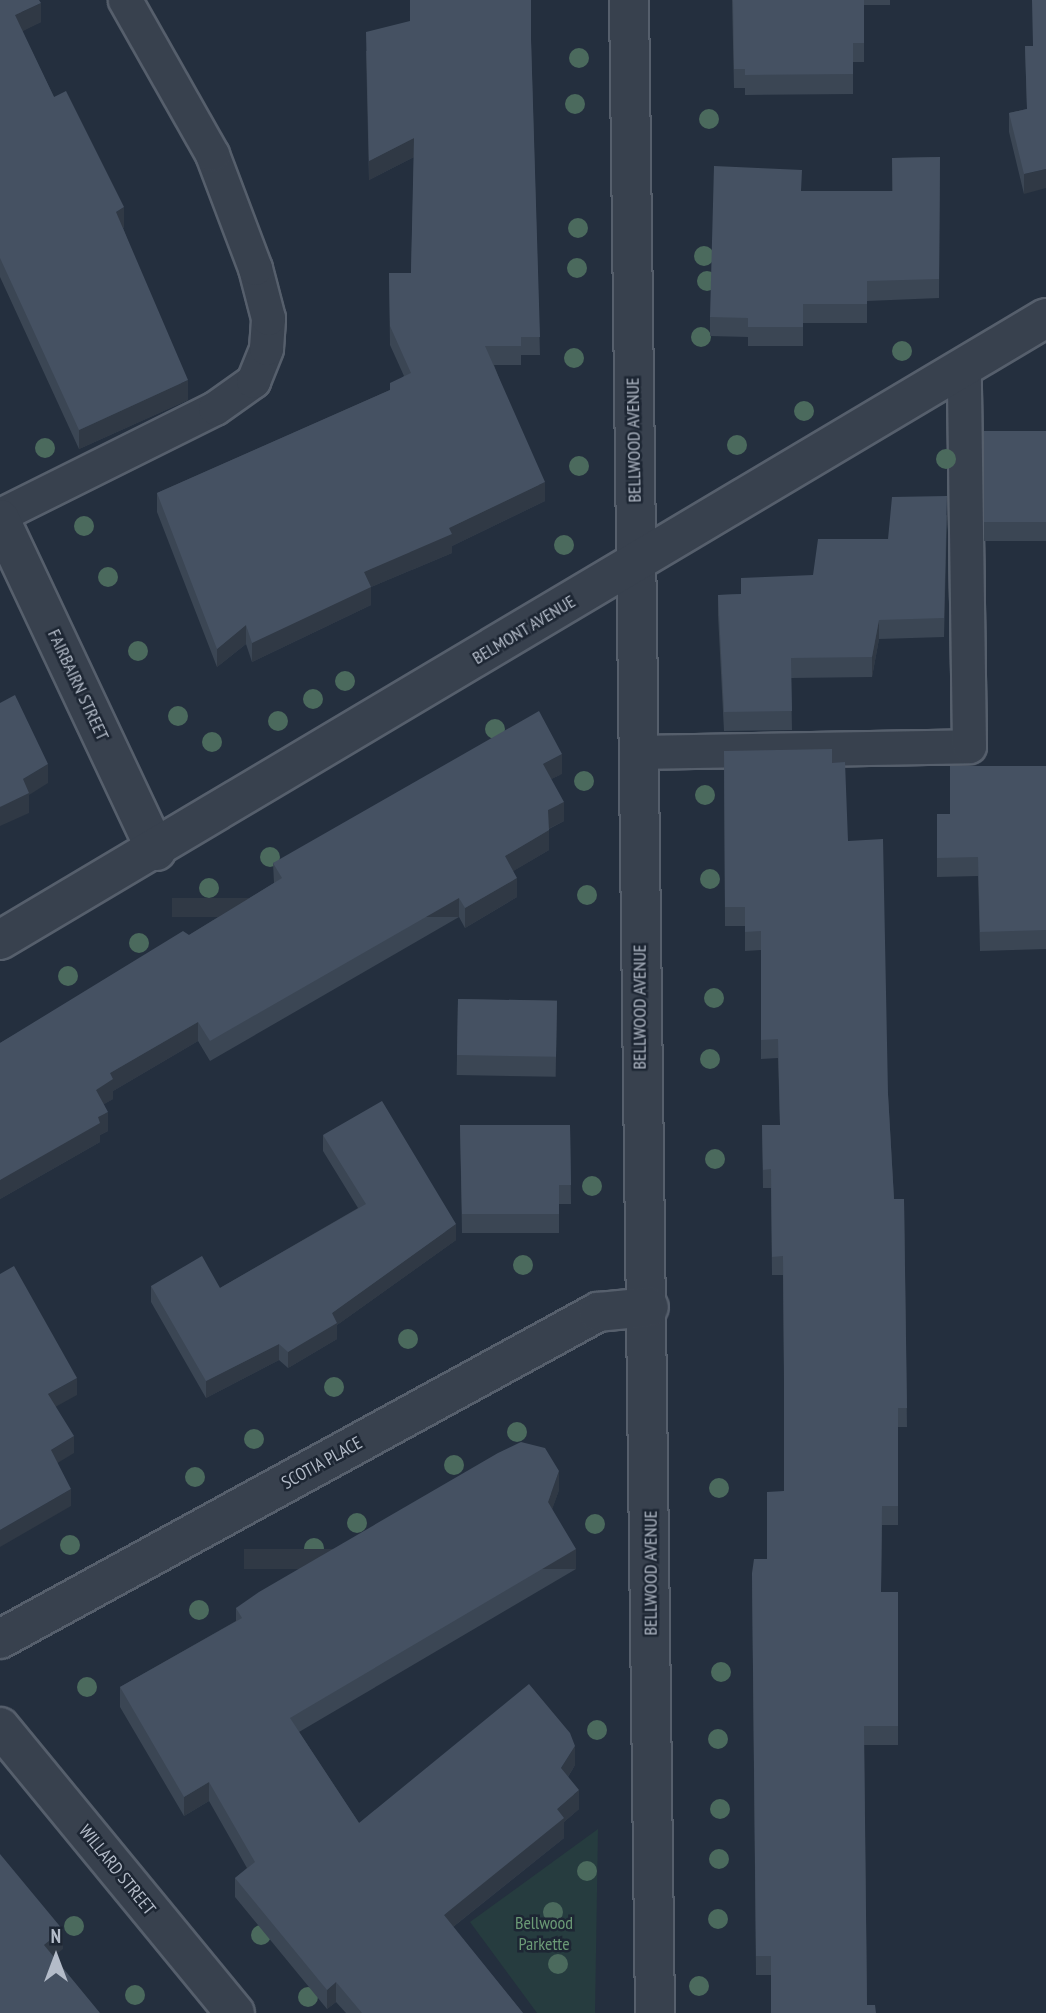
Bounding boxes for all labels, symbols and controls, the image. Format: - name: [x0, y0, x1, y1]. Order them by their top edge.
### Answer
- street label: BELLWOOD AVENUE: [622, 377, 646, 503]
- street label: BELMONT AVENUE: [468, 591, 580, 669]
- street label: FAIRBAIRN STREET: [43, 626, 113, 744]
- street label: BELLWOOD AVENUE: [629, 944, 651, 1070]
- street label: SCOTIA PLACE: [278, 1432, 366, 1494]
- street label: BELLWOOD AVENUE: [640, 1510, 662, 1636]
- street label: WILLARD STREET: [74, 1821, 160, 1919]
- park label: Bellwood Parkette: [515, 1913, 573, 1955]
- north arrow: [21, 1922, 91, 1992]
- text: N: [51, 1924, 61, 1948]

